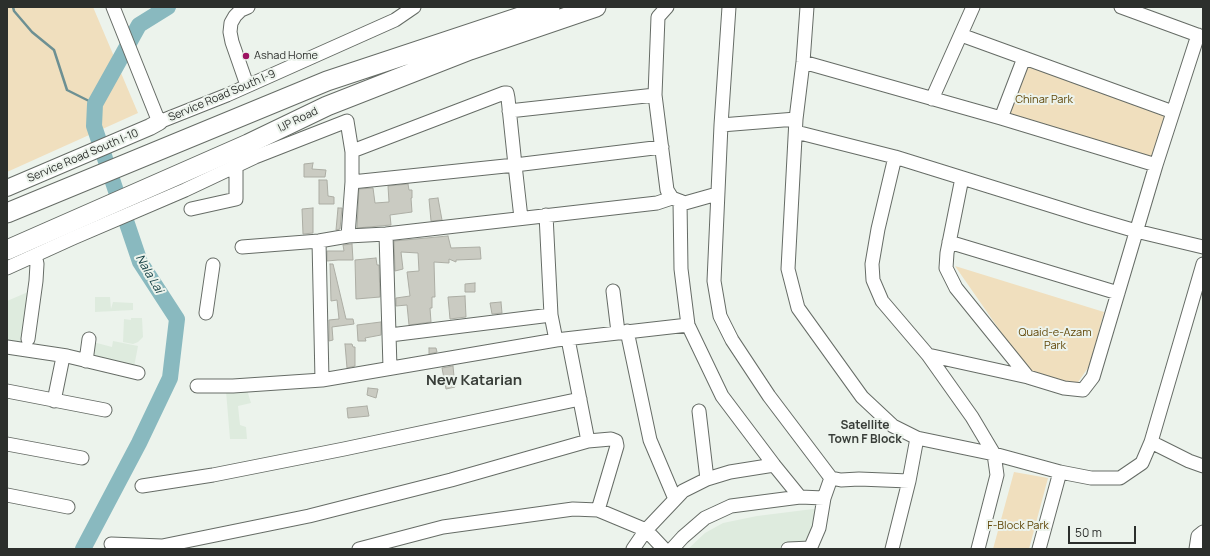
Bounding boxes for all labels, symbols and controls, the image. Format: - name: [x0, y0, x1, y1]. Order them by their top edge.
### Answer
- place label: Ashad Home: [254, 49, 318, 63]
- marker: Ashad Home: [241, 51, 251, 61]
- street label: Service Road South I-9: [166, 67, 278, 125]
- park label: Chinar Park: [1015, 93, 1073, 107]
- street label: IJP Road: [276, 105, 320, 135]
- street label: Service Road South I-10: [26, 127, 140, 185]
- water label: Nala Lai: [132, 252, 166, 296]
- park label: Quaid-e-Azam Park: [1018, 326, 1092, 352]
- district label: New Katarian: [426, 372, 522, 390]
- district label: Satellite Town F Block: [828, 419, 902, 447]
- scale bar: [1070, 518, 1138, 544]
- park label: F-Block Park: [987, 519, 1049, 533]
- text: 50 m: [1075, 524, 1102, 541]

